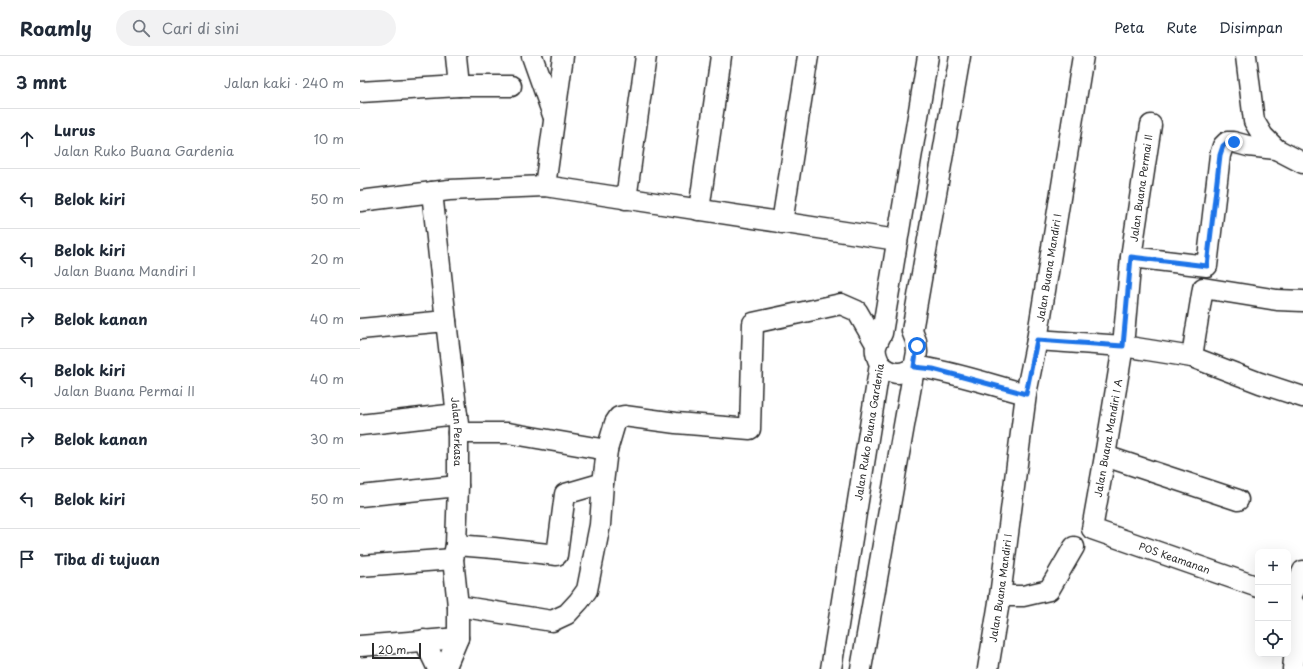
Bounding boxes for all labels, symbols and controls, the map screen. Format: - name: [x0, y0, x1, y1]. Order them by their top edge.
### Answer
- search box: [116, 10, 396, 46]
- text: Roamly: [20, 14, 92, 42]
- text: Cari di sini: [162, 16, 239, 39]
- icon: search: [130, 17, 152, 39]
- text: Peta: [1114, 17, 1144, 38]
- text: Rute: [1166, 17, 1197, 38]
- text: Disimpan: [1219, 17, 1283, 38]
- text: 3 mnt: [16, 69, 67, 95]
- text: Jalan kaki · 240 m: [224, 73, 344, 92]
- text: Lurus: [54, 118, 95, 141]
- icon: ahead: [16, 128, 38, 150]
- text: 10 m: [314, 129, 344, 148]
- street label: Jalan Buana Permai II: [1126, 133, 1155, 243]
- route end: [1225, 133, 1243, 151]
- text: Jalan Ruko Buana Gardenia: [54, 141, 234, 160]
- text: Belok kiri: [54, 187, 125, 210]
- icon: left: [16, 188, 38, 210]
- text: 50 m: [310, 189, 344, 208]
- street label: Jalan Buana Mandiri I: [1032, 212, 1064, 323]
- text: Belok kiri: [54, 238, 125, 261]
- icon: left: [16, 248, 38, 270]
- text: 20 m: [310, 249, 344, 268]
- text: Jalan Buana Mandiri I: [54, 261, 196, 280]
- text: Belok kanan: [54, 307, 148, 330]
- icon: right: [16, 308, 38, 330]
- text: 40 m: [310, 309, 344, 328]
- route start: [908, 337, 926, 355]
- text: Belok kiri: [54, 358, 125, 381]
- street label: Jalan Ruko Buana Gardenia: [850, 361, 887, 502]
- icon: left: [16, 368, 38, 390]
- text: 40 m: [310, 369, 344, 388]
- street label: Jalan Buana Mandiri I A: [1090, 377, 1125, 498]
- text: Jalan Buana Permai II: [54, 381, 195, 400]
- street label: Jalan Perkasa: [448, 396, 466, 467]
- text: Belok kanan: [54, 427, 148, 450]
- icon: right: [16, 428, 38, 450]
- text: 30 m: [310, 429, 344, 448]
- text: Belok kiri: [54, 487, 125, 510]
- icon: left: [16, 488, 38, 510]
- text: 50 m: [310, 489, 344, 508]
- street label: Jalan Buana Mandiri I: [985, 533, 1015, 643]
- street label: POS Keamanan: [1137, 538, 1213, 577]
- text: Tiba di tujuan: [54, 547, 160, 570]
- icon: arrive: [16, 548, 38, 570]
- map controls: [1255, 549, 1291, 657]
- button: +: [1255, 549, 1291, 585]
- button: −: [1255, 585, 1291, 621]
- button: locate: [1255, 621, 1291, 657]
- scale bar: [372, 641, 421, 660]
- text: 20 m: [378, 641, 406, 658]

